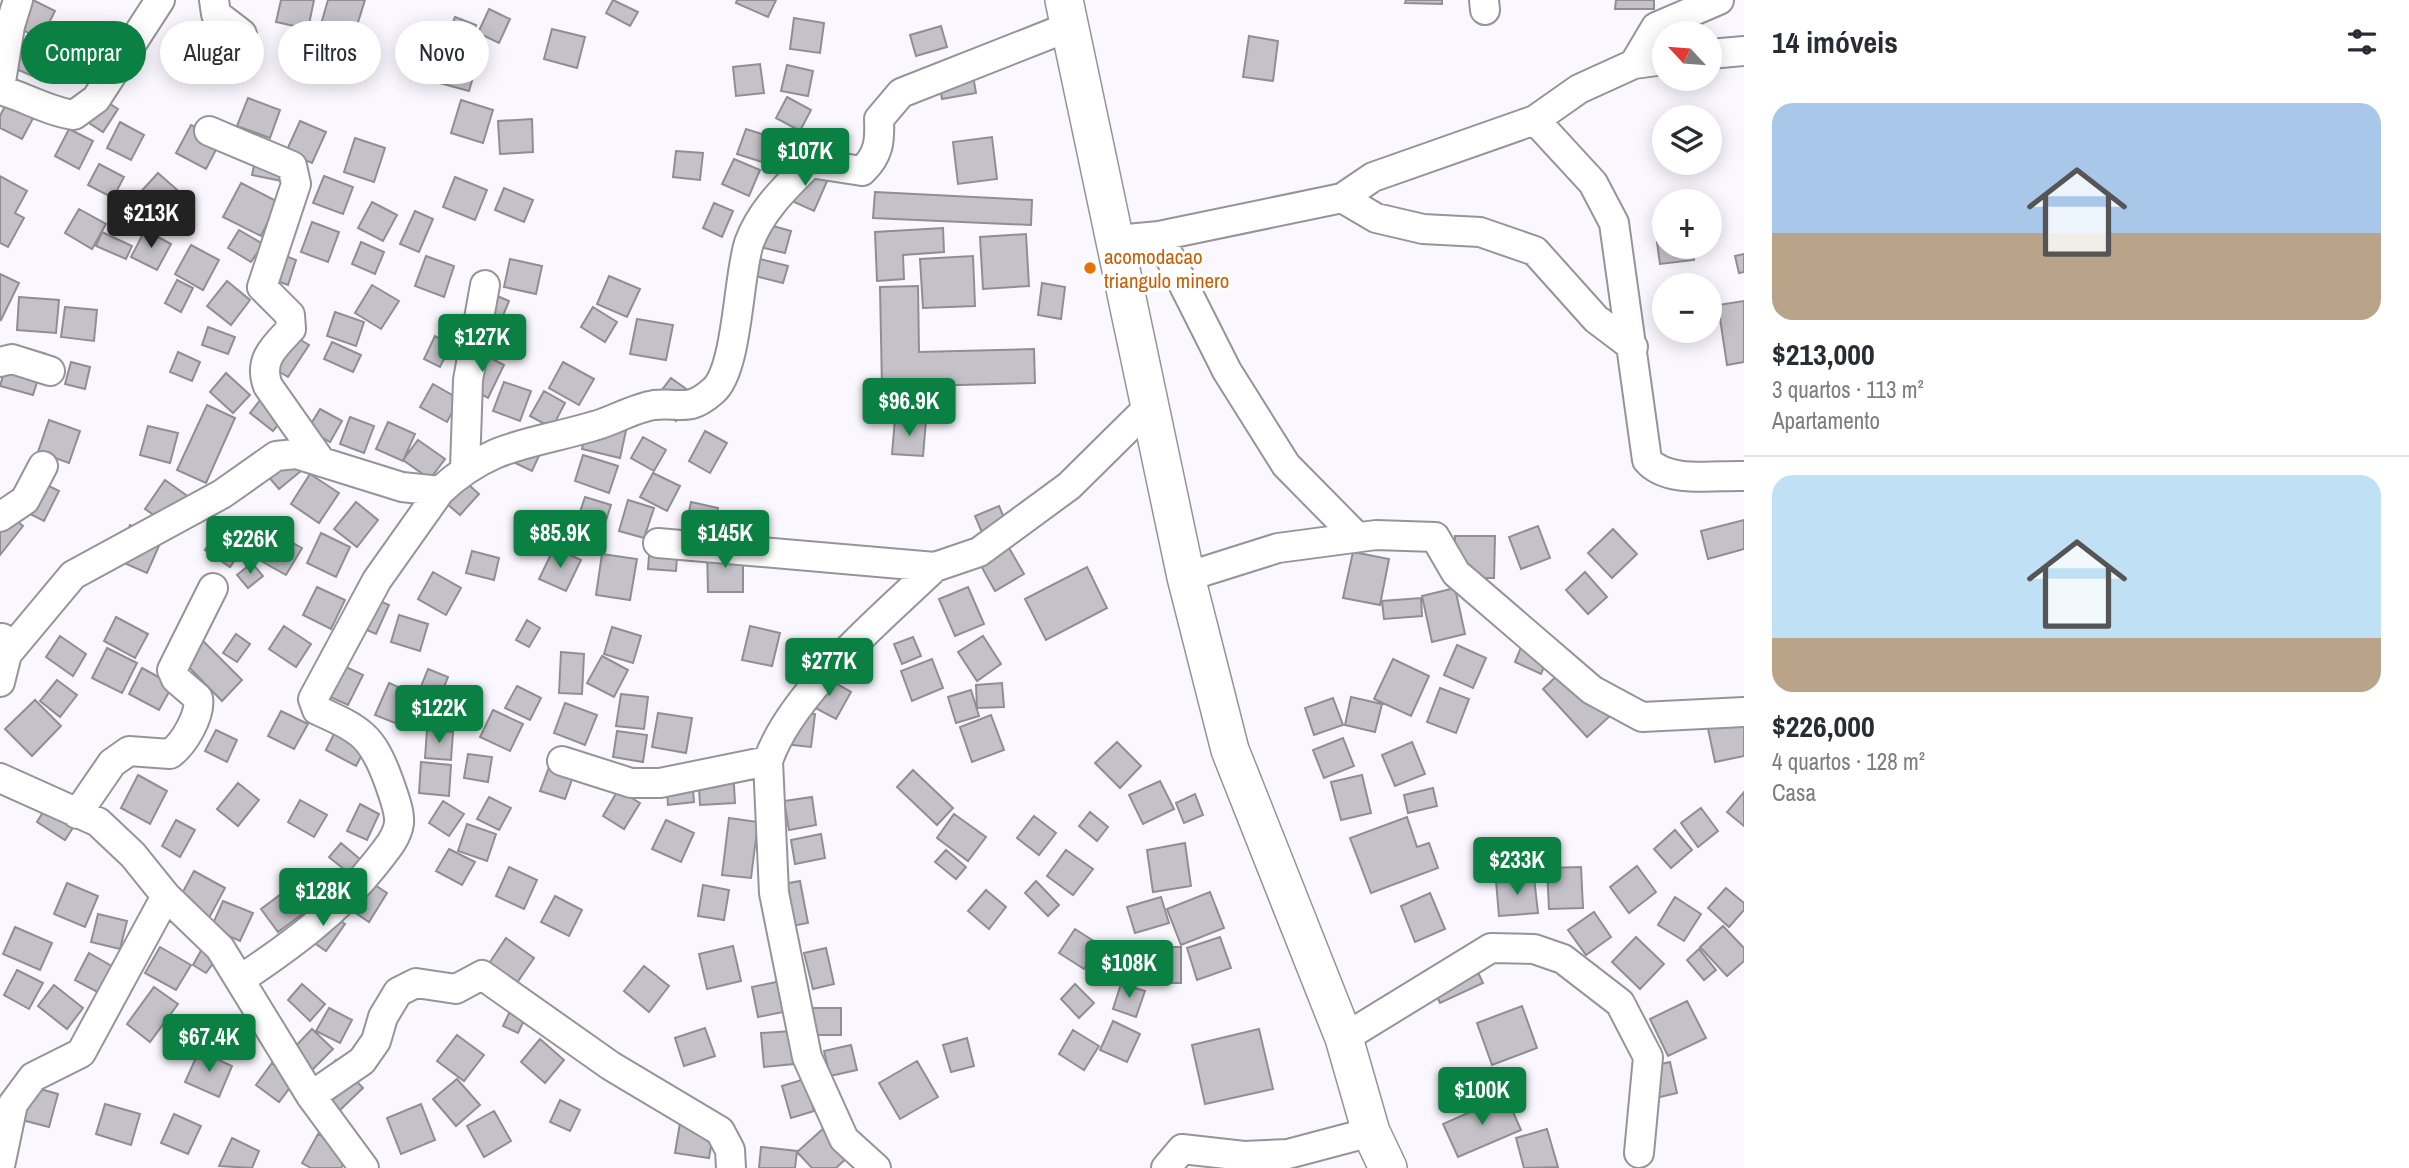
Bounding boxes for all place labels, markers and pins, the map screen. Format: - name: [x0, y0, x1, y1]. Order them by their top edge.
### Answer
- pin: $107K: [756, 128, 854, 188]
- pin: $213K: [102, 190, 200, 250]
- place label: acomodacao triangulo minero: [1104, 242, 1229, 295]
- marker: acomodacao triangulo minero: [1082, 260, 1098, 276]
- pin: $127K: [433, 314, 531, 374]
- pin: $96.9K: [852, 378, 966, 438]
- pin: $85.9K: [503, 510, 617, 570]
- pin: $145K: [676, 510, 774, 570]
- pin: $226K: [201, 516, 299, 576]
- pin: $277K: [780, 638, 878, 698]
- pin: $122K: [390, 686, 488, 745]
- pin: $233K: [1468, 838, 1566, 897]
- pin: $128K: [274, 869, 372, 928]
- pin: $108K: [1080, 940, 1178, 1000]
- pin: $67.4K: [152, 1014, 266, 1074]
- pin: $100K: [1433, 1068, 1531, 1127]

